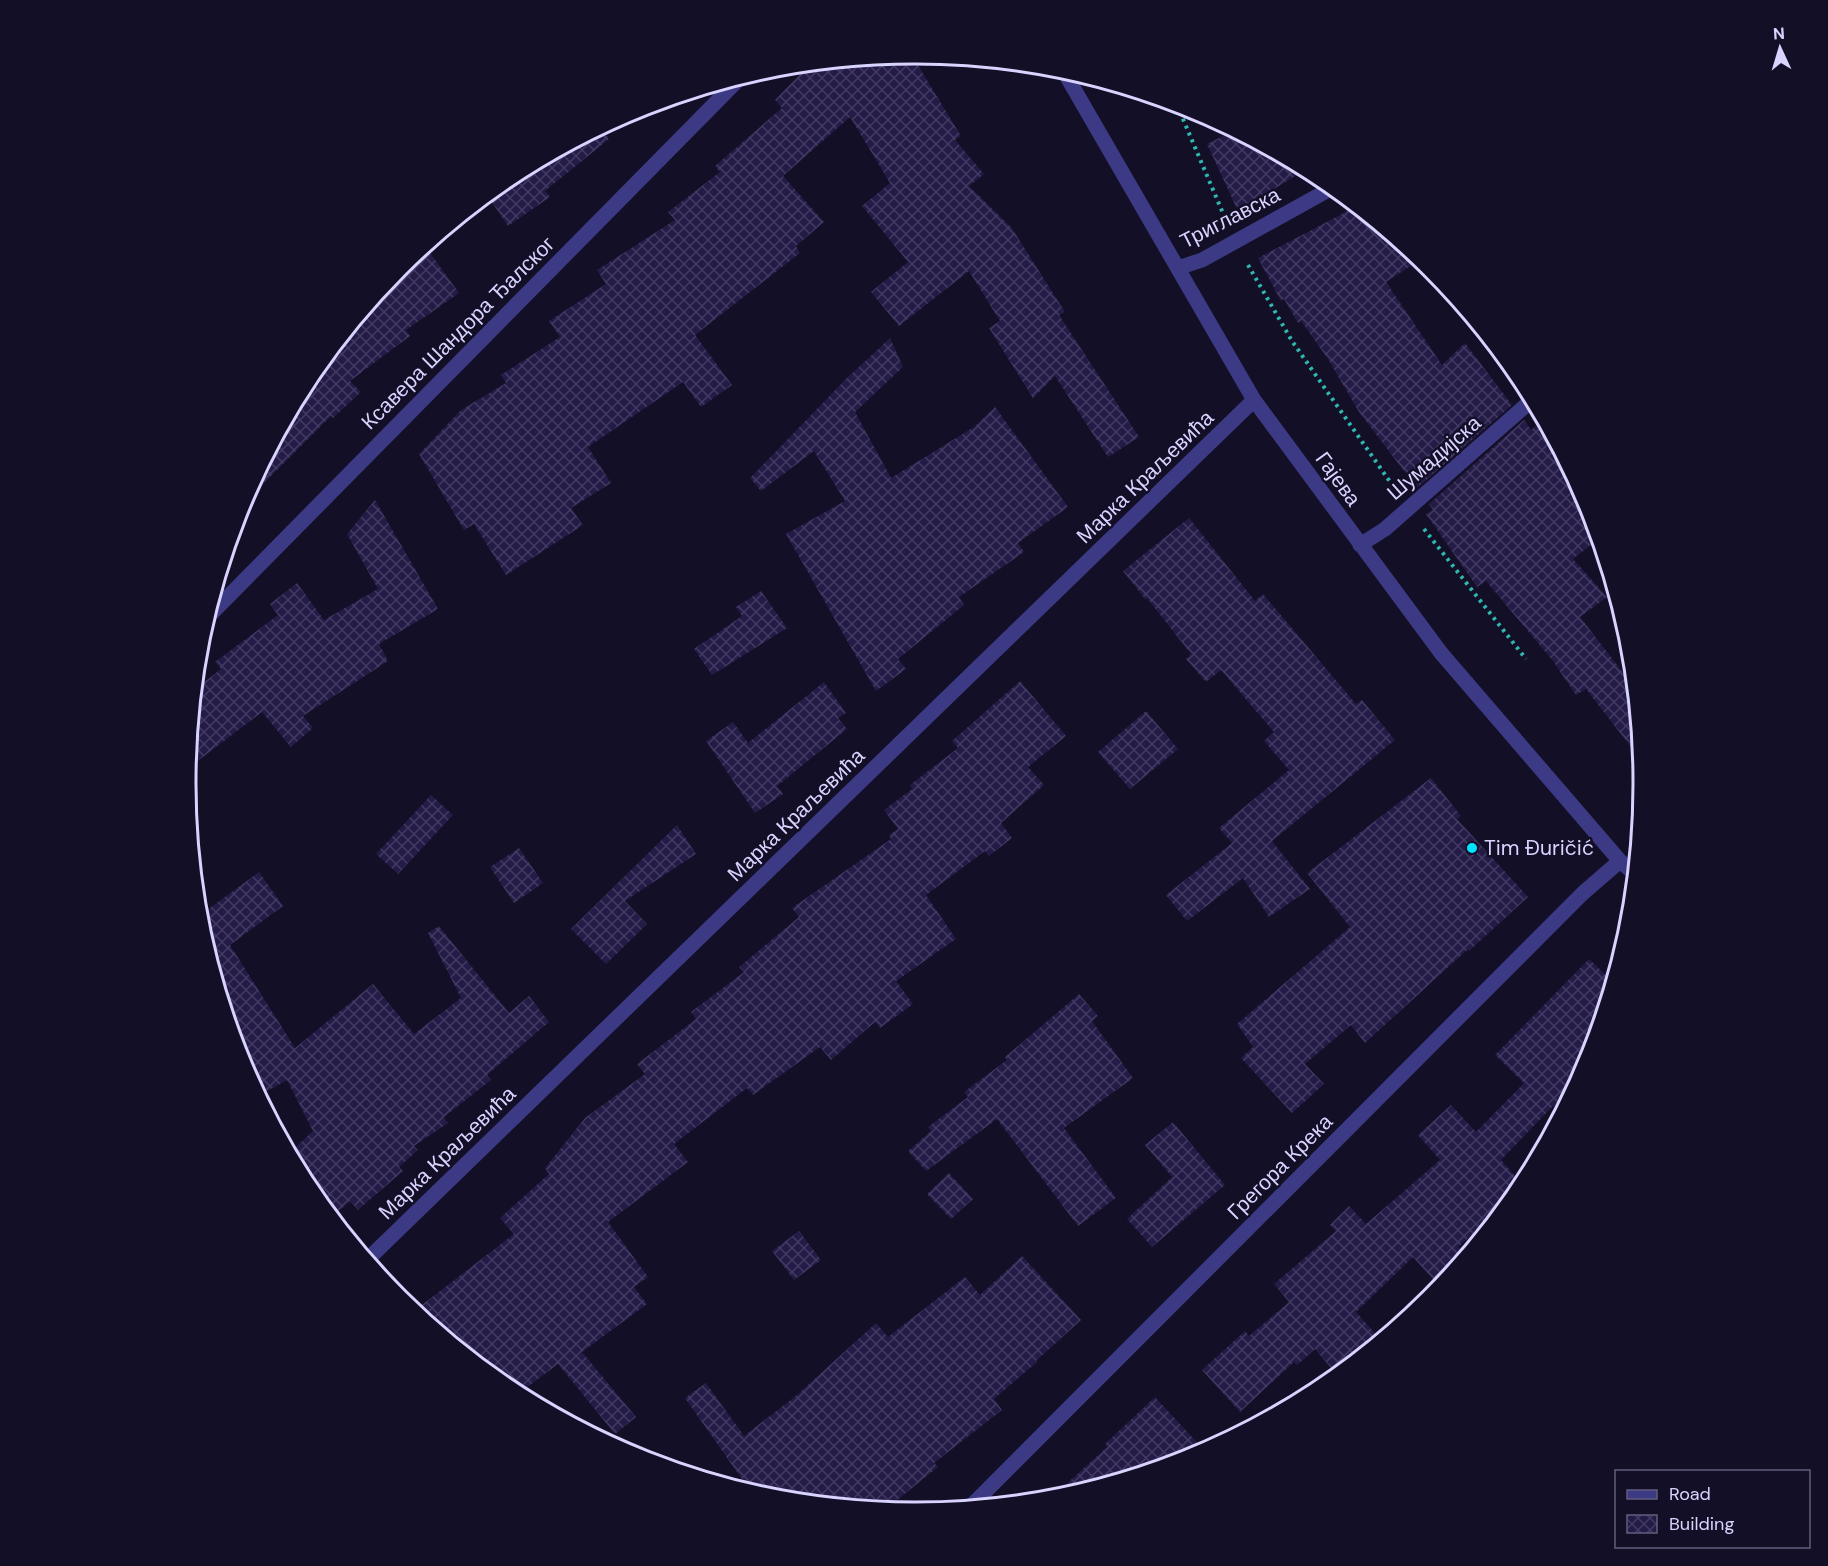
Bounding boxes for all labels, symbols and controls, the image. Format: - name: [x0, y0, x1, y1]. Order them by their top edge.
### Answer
- north arrow: [1750, 18, 1810, 78]
- text: N: [1772, 23, 1786, 44]
- street label: Триглавска: [1175, 181, 1285, 255]
- street label: Ксавера Шандора Ђалског: [355, 230, 561, 436]
- street label: Марка Краљевића: [1070, 404, 1220, 550]
- street label: Шумадијска: [1381, 409, 1487, 507]
- street label: Гајева: [1309, 446, 1367, 512]
- street label: Марка Краљевића: [721, 742, 871, 888]
- place label: Tim Đuričić: [1484, 834, 1594, 862]
- marker: Tim Đuričić: [1465, 841, 1479, 855]
- street label: Марка Краљевића: [372, 1080, 522, 1226]
- street label: Грегора Крека: [1221, 1108, 1339, 1226]
- legend: [1615, 1470, 1810, 1548]
- text: Road: [1669, 1482, 1711, 1506]
- text: Building: [1669, 1512, 1734, 1536]

